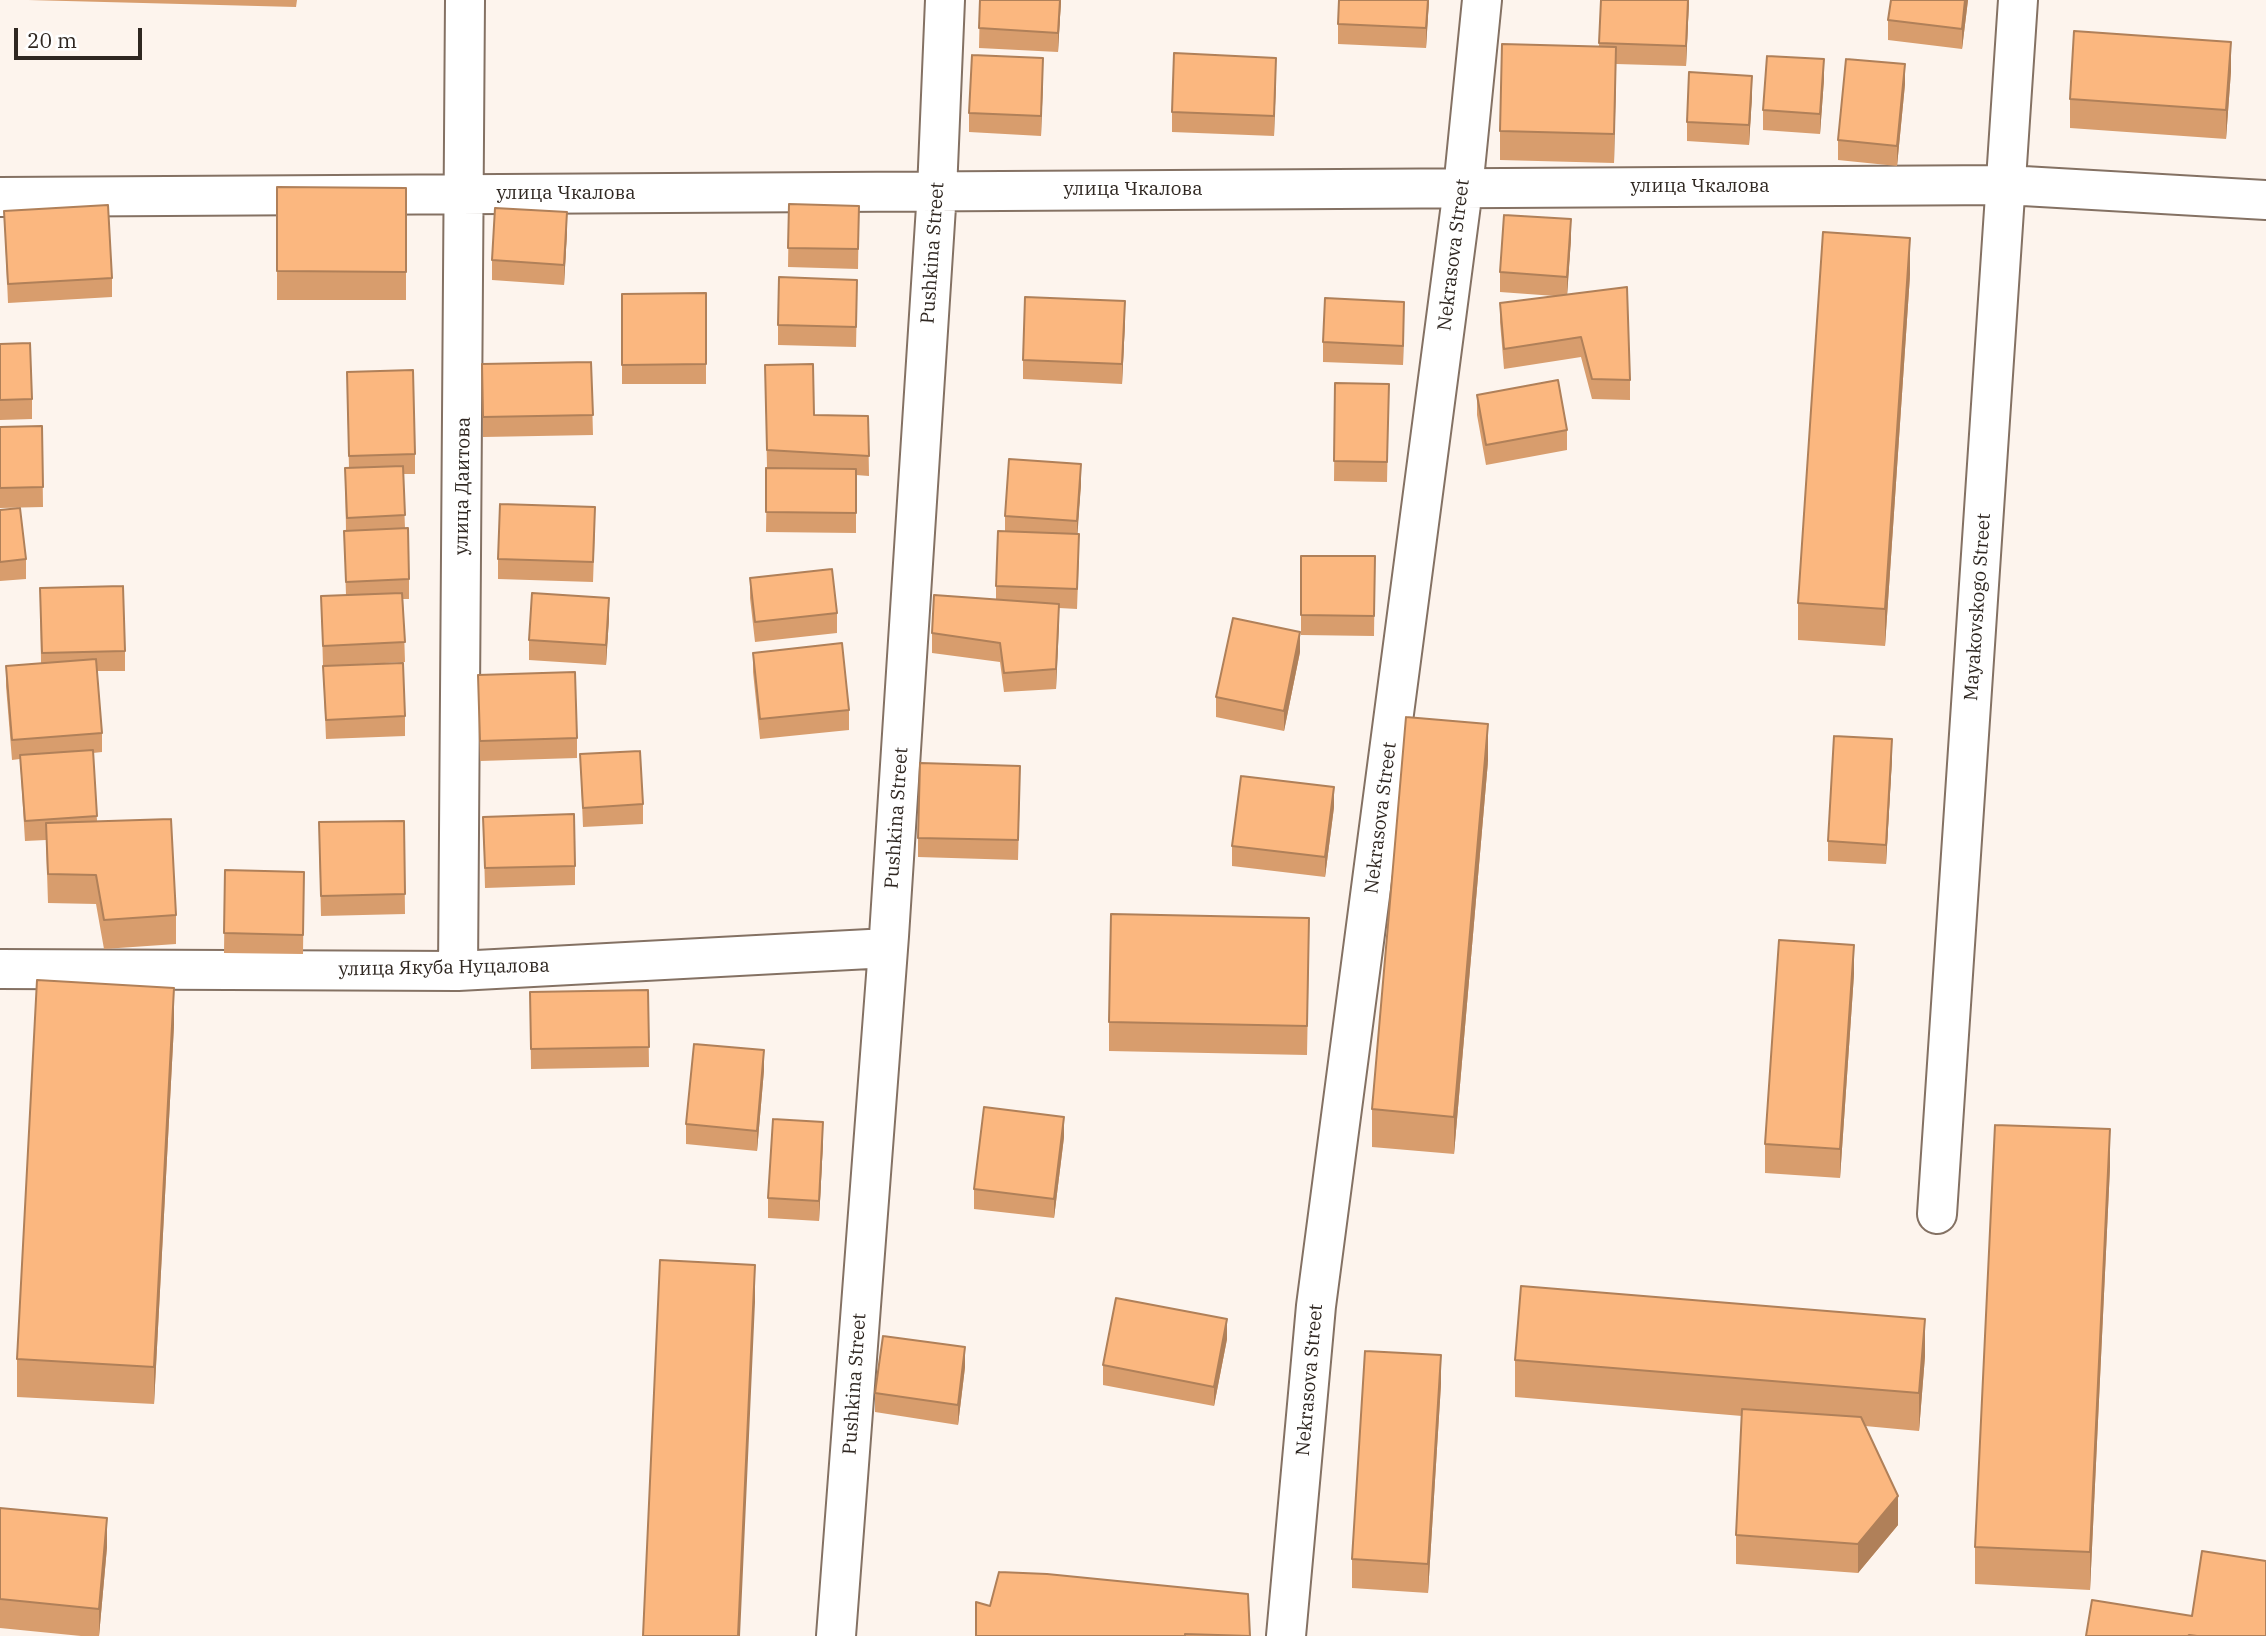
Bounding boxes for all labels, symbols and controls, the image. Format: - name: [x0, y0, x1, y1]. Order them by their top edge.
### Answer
- scale bar: [18, 14, 145, 58]
- text: 20 m: [27, 26, 77, 54]
- street label: улица Чкалова: [1630, 176, 1770, 198]
- street label: Nekrasova Street: [1433, 178, 1475, 332]
- street label: улица Чкалова: [1063, 179, 1203, 201]
- street label: Pushkina Street: [917, 181, 949, 325]
- street label: улица Чкалова: [496, 183, 636, 205]
- street label: улица Даитова: [450, 417, 476, 555]
- street label: Mayakovskogo Street: [1960, 512, 1996, 702]
- street label: Nekrasova Street: [1360, 741, 1402, 895]
- street label: Pushkina Street: [881, 746, 913, 890]
- street label: улица Якуба Нуцалова: [338, 955, 550, 981]
- street label: Nekrasova Street: [1292, 1303, 1328, 1457]
- street label: Pushkina Street: [839, 1312, 871, 1456]

